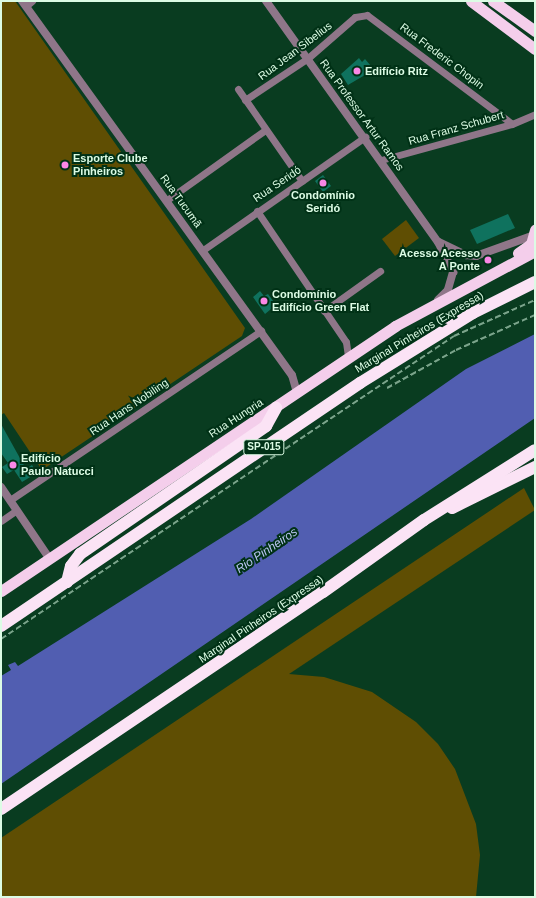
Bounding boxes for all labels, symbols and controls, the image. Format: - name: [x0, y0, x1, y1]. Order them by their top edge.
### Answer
- street label: Rua Jean Sibelius: [256, 19, 334, 83]
- street label: Rua Frederic Chopin: [398, 20, 486, 92]
- street label: Rua Professor Artur Ramos: [317, 56, 407, 174]
- place label: Edifício Ritz: [365, 64, 428, 78]
- marker: Edifício Ritz: [352, 66, 362, 76]
- street label: Rua Franz Schubert: [407, 108, 505, 148]
- place label: Esporte Clube Pinheiros: [73, 152, 148, 178]
- marker: Esporte Clube Pinheiros: [60, 160, 70, 170]
- street label: Rua Seridó: [250, 163, 304, 205]
- street label: Rua Tucumã: [157, 172, 205, 230]
- marker: Condomínio Seridó: [318, 178, 328, 188]
- place label: Condomínio Seridó: [291, 189, 355, 215]
- place label: Acesso Acesso A Ponte: [399, 247, 480, 273]
- marker: Acesso Acesso A Ponte: [483, 255, 493, 265]
- place label: Condomínio Edifício Green Flat: [272, 288, 369, 314]
- street label: Marginal Pinheiros (Expressa): [352, 288, 486, 376]
- marker: Condomínio Edifício Green Flat: [259, 296, 269, 306]
- street label: Rua Hans Nobiling: [87, 376, 171, 438]
- street label: Rua Hungria: [207, 396, 265, 440]
- road number: SP-015: [243, 439, 285, 455]
- place label: Edifício Paulo Natucci: [21, 452, 94, 478]
- marker: Edifício Paulo Natucci: [8, 460, 18, 470]
- water label: Rio Pinheiros: [233, 525, 301, 577]
- street label: Marginal Pinheiros (Expressa): [196, 572, 326, 666]

